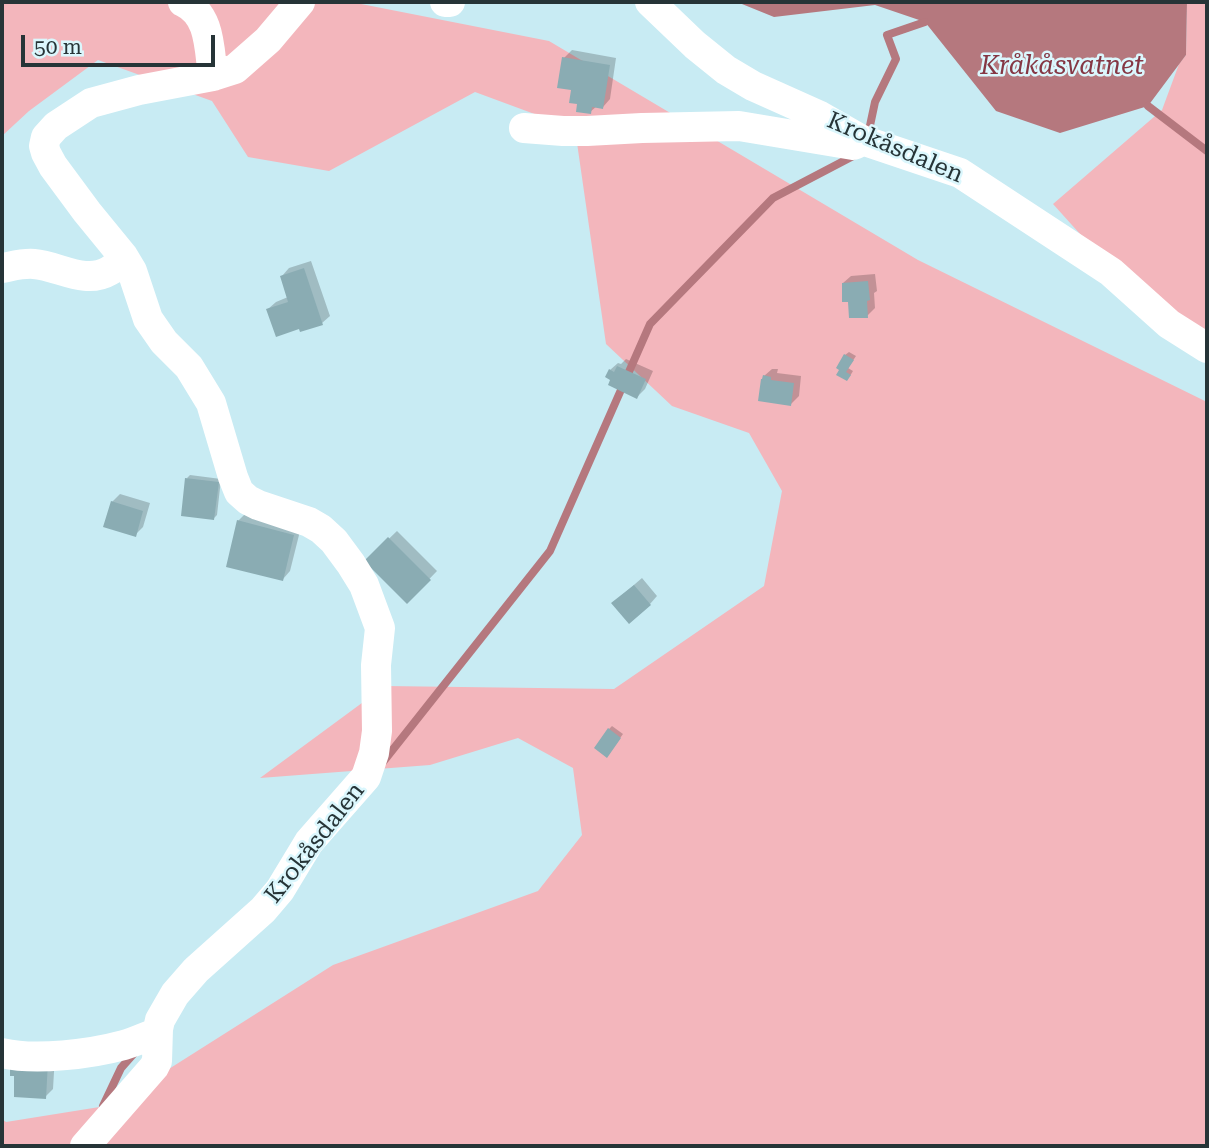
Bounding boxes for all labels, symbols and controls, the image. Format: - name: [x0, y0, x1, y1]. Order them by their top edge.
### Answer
- scale bar: [24, 21, 219, 65]
- text: 50 m: [34, 35, 82, 59]
- water label: Kråkåsvatnet: [980, 50, 1144, 82]
- street label: Krokåsdalen: [823, 106, 967, 190]
- street label: Krokåsdalen: [259, 777, 371, 909]

